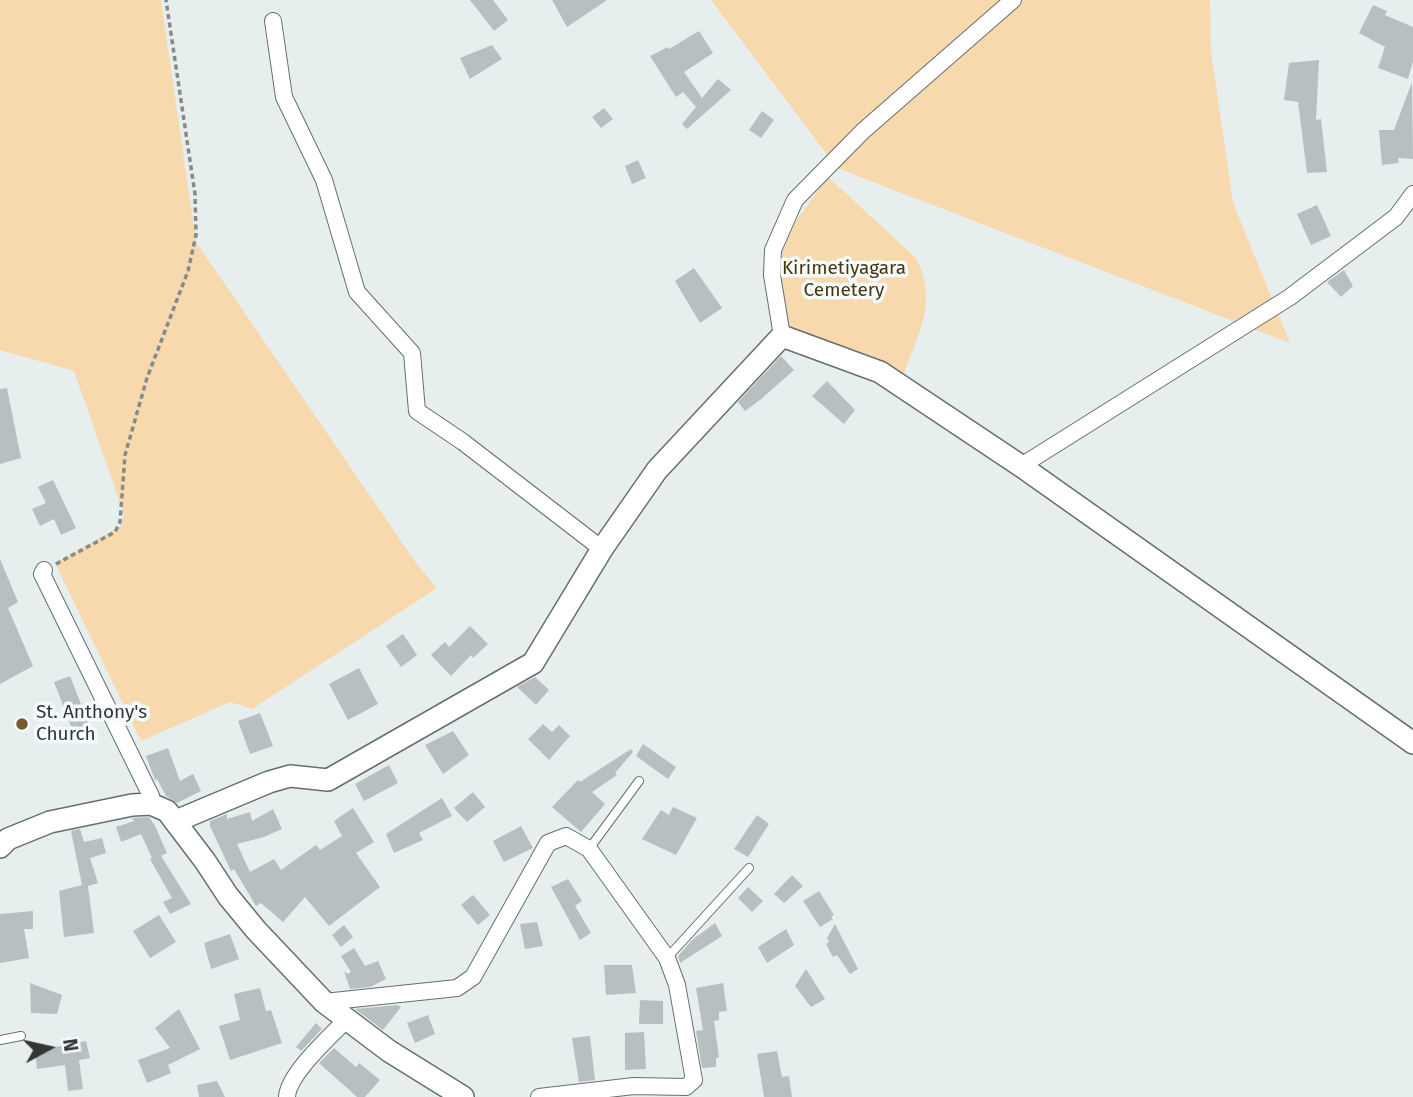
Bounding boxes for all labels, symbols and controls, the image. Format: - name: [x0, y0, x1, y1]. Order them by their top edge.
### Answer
- park label: Kirimetiyagara Cemetery: [782, 258, 906, 302]
- place label: St. Anthony's Church: [36, 702, 147, 746]
- marker: St. Anthony's Church: [14, 716, 30, 732]
- north arrow: [14, 1013, 84, 1083]
- text: N: [58, 1037, 83, 1053]

